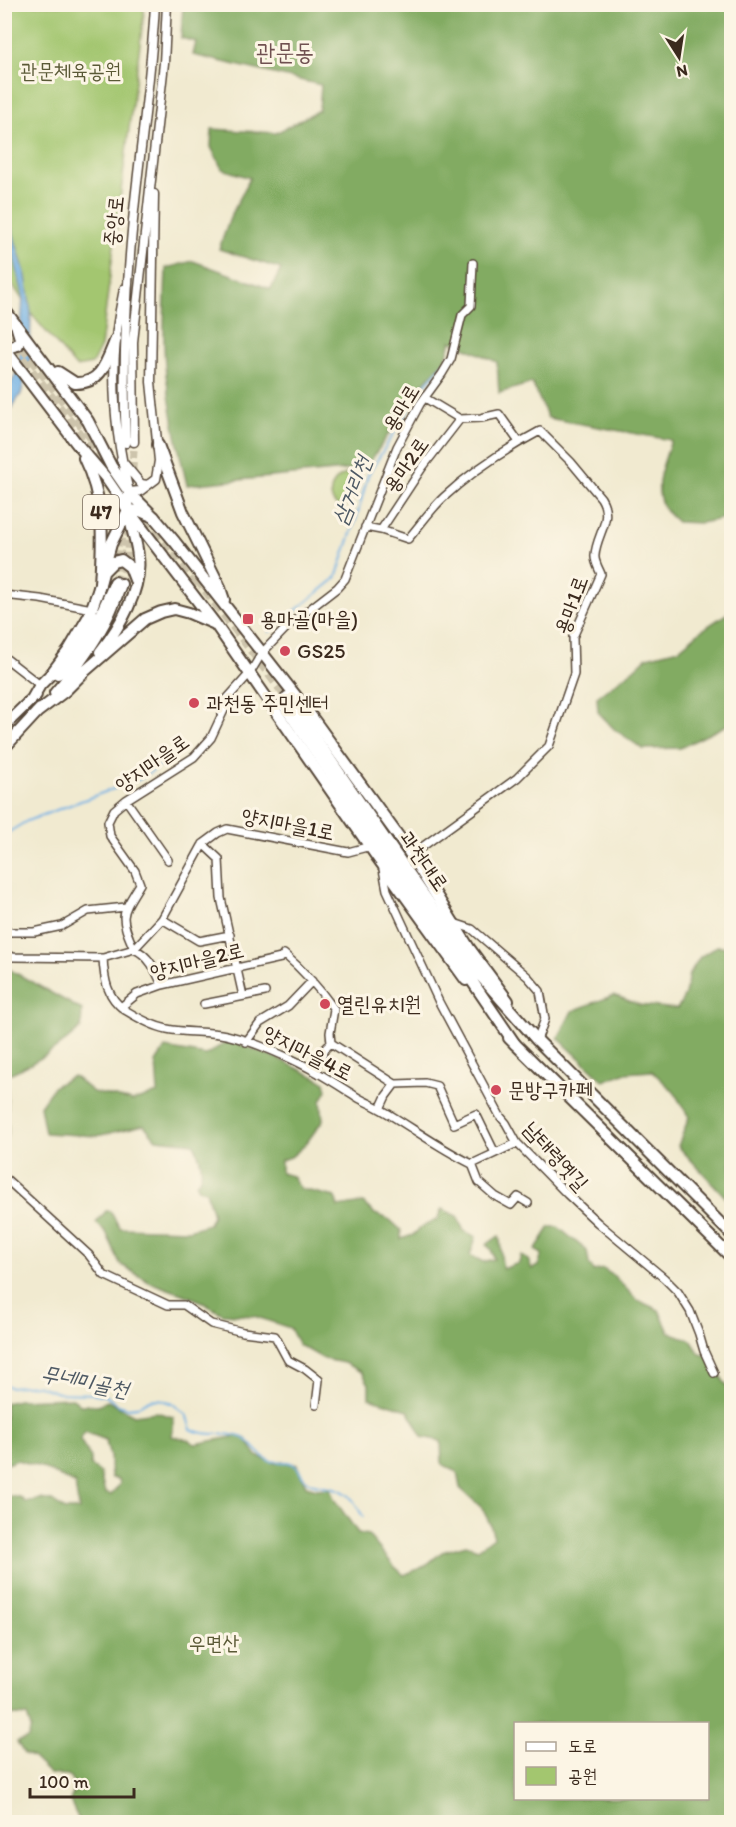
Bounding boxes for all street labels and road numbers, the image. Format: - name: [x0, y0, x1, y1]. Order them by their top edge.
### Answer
- street label: 중앙로: [98, 194, 129, 247]
- street label: 용마로: [377, 380, 424, 436]
- street label: 용마2로: [378, 432, 434, 497]
- road number: 47: [83, 495, 119, 529]
- street label: 용마1로: [548, 572, 593, 638]
- street label: 양지마을로: [110, 728, 193, 797]
- street label: 양지마을1로: [239, 802, 337, 845]
- street label: 과천대로: [395, 826, 454, 896]
- street label: 양지마을2로: [148, 937, 246, 984]
- street label: 양지마을4로: [259, 1019, 357, 1086]
- street label: 남태령옛길: [519, 1116, 594, 1195]

